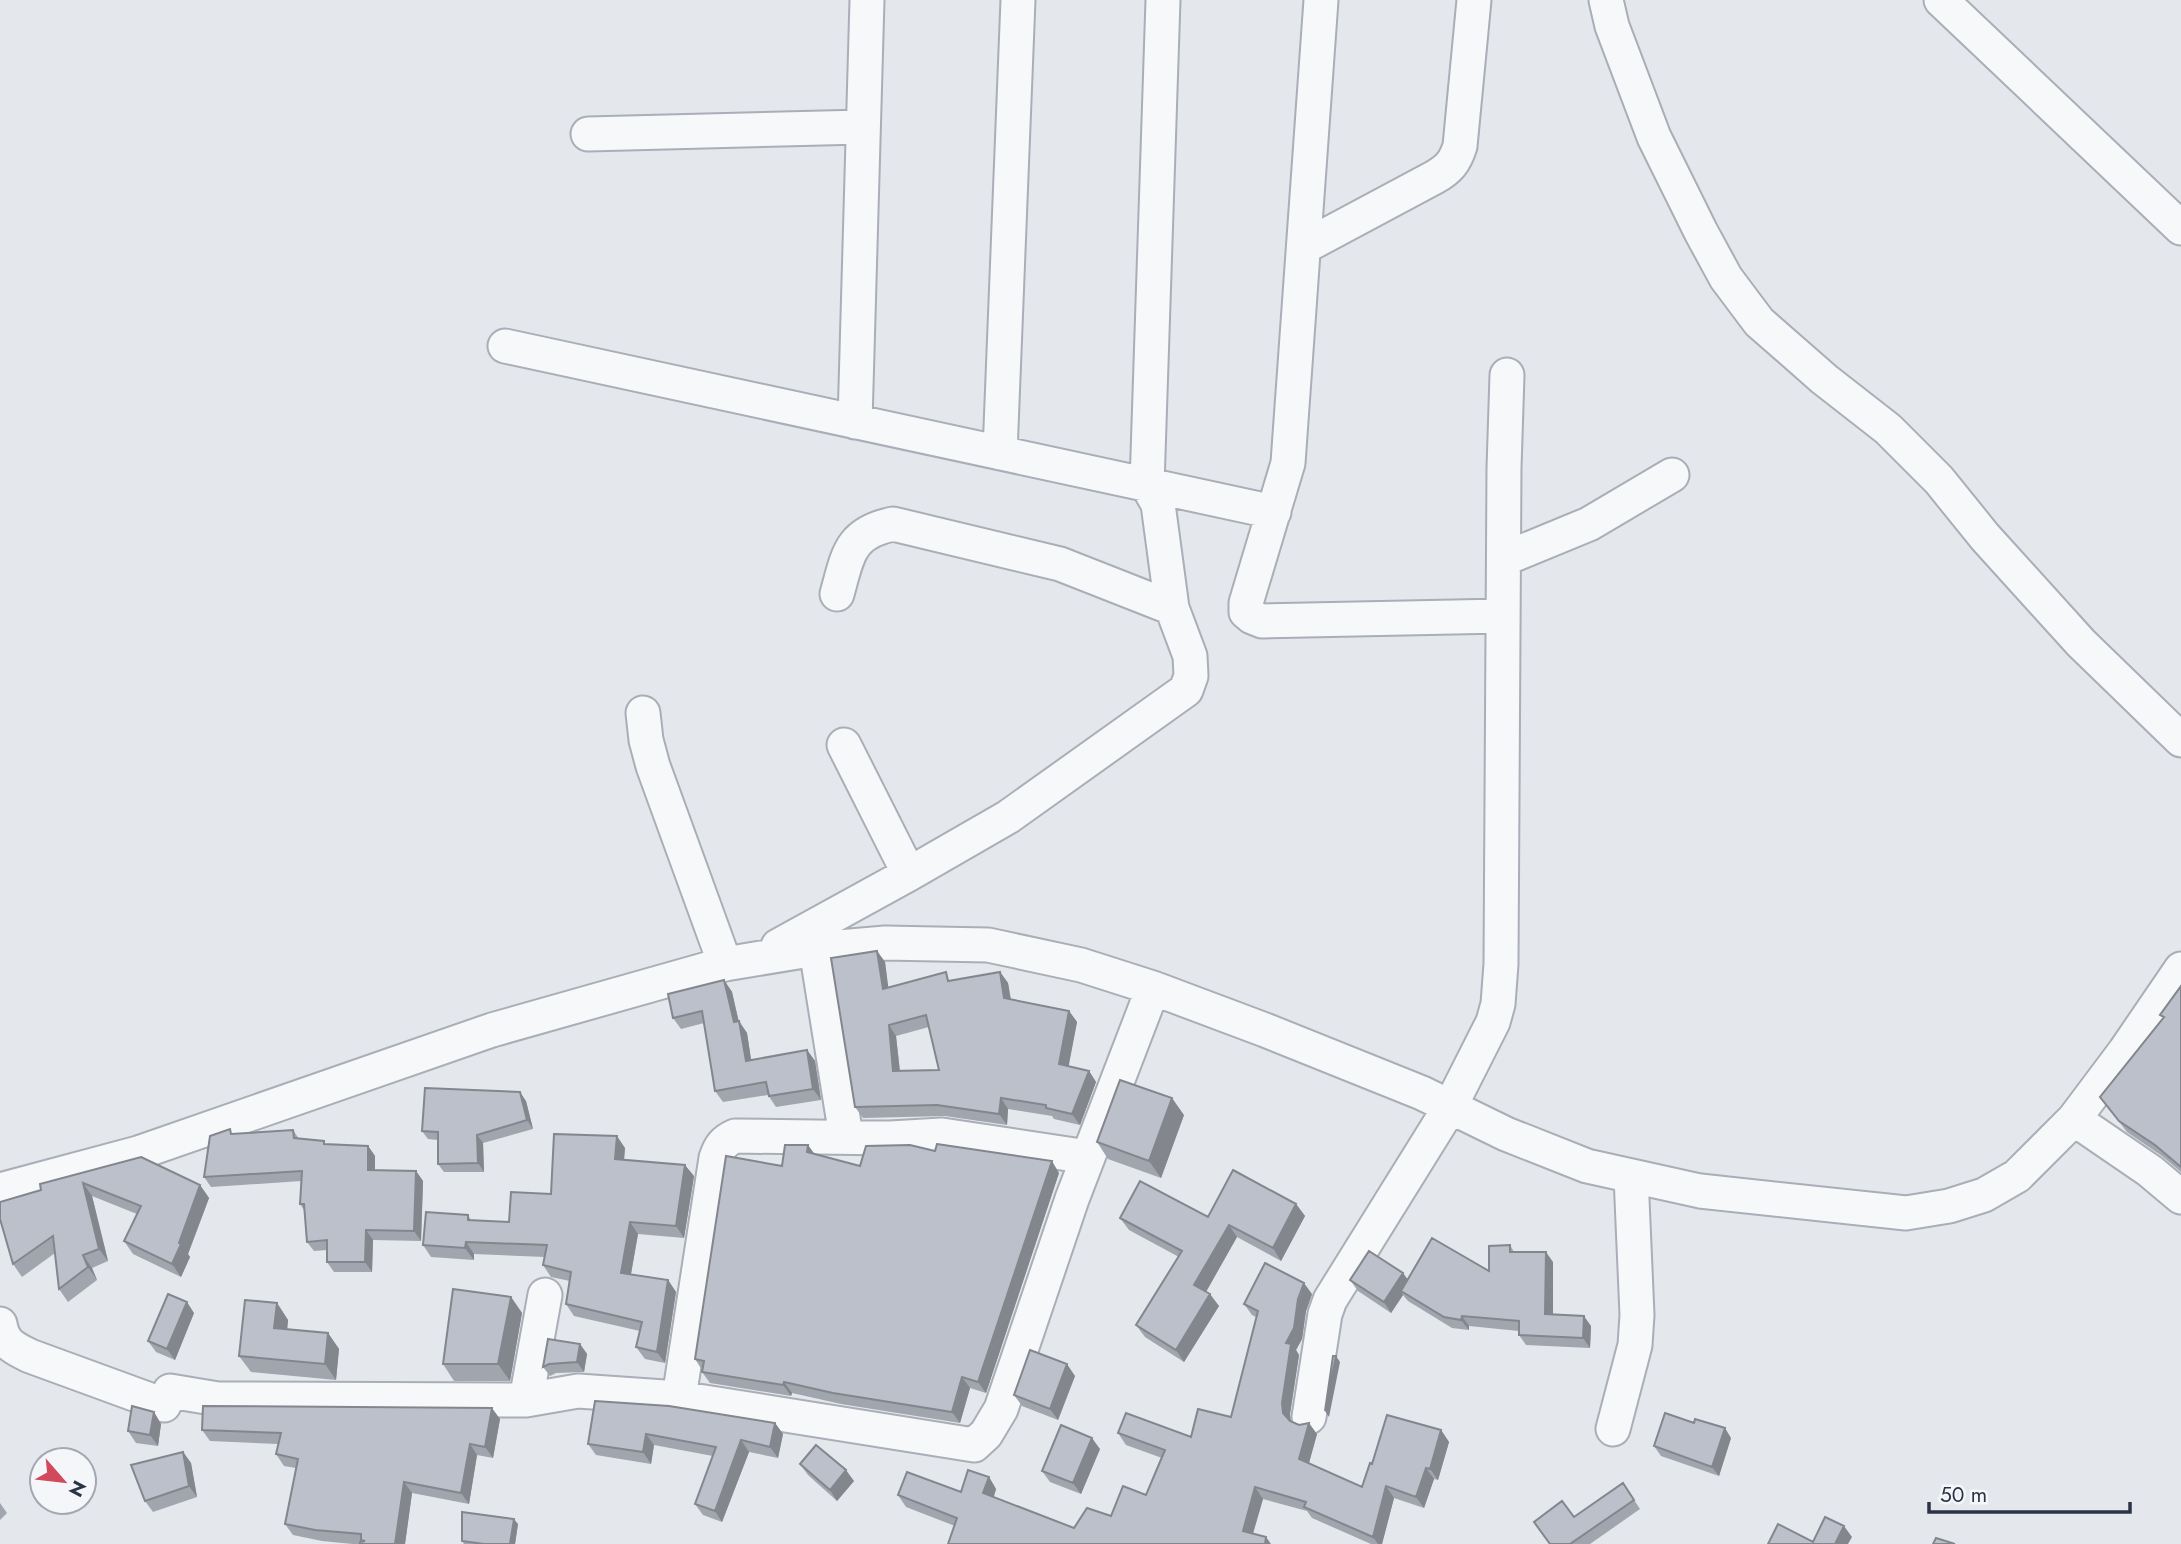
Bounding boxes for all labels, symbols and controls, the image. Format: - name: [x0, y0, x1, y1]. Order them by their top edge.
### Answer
- north arrow: [28, 1446, 98, 1516]
- scale bar: [1929, 1470, 2130, 1514]
- text: N: [62, 1476, 93, 1502]
- text: 50 m: [1940, 1480, 1987, 1510]

